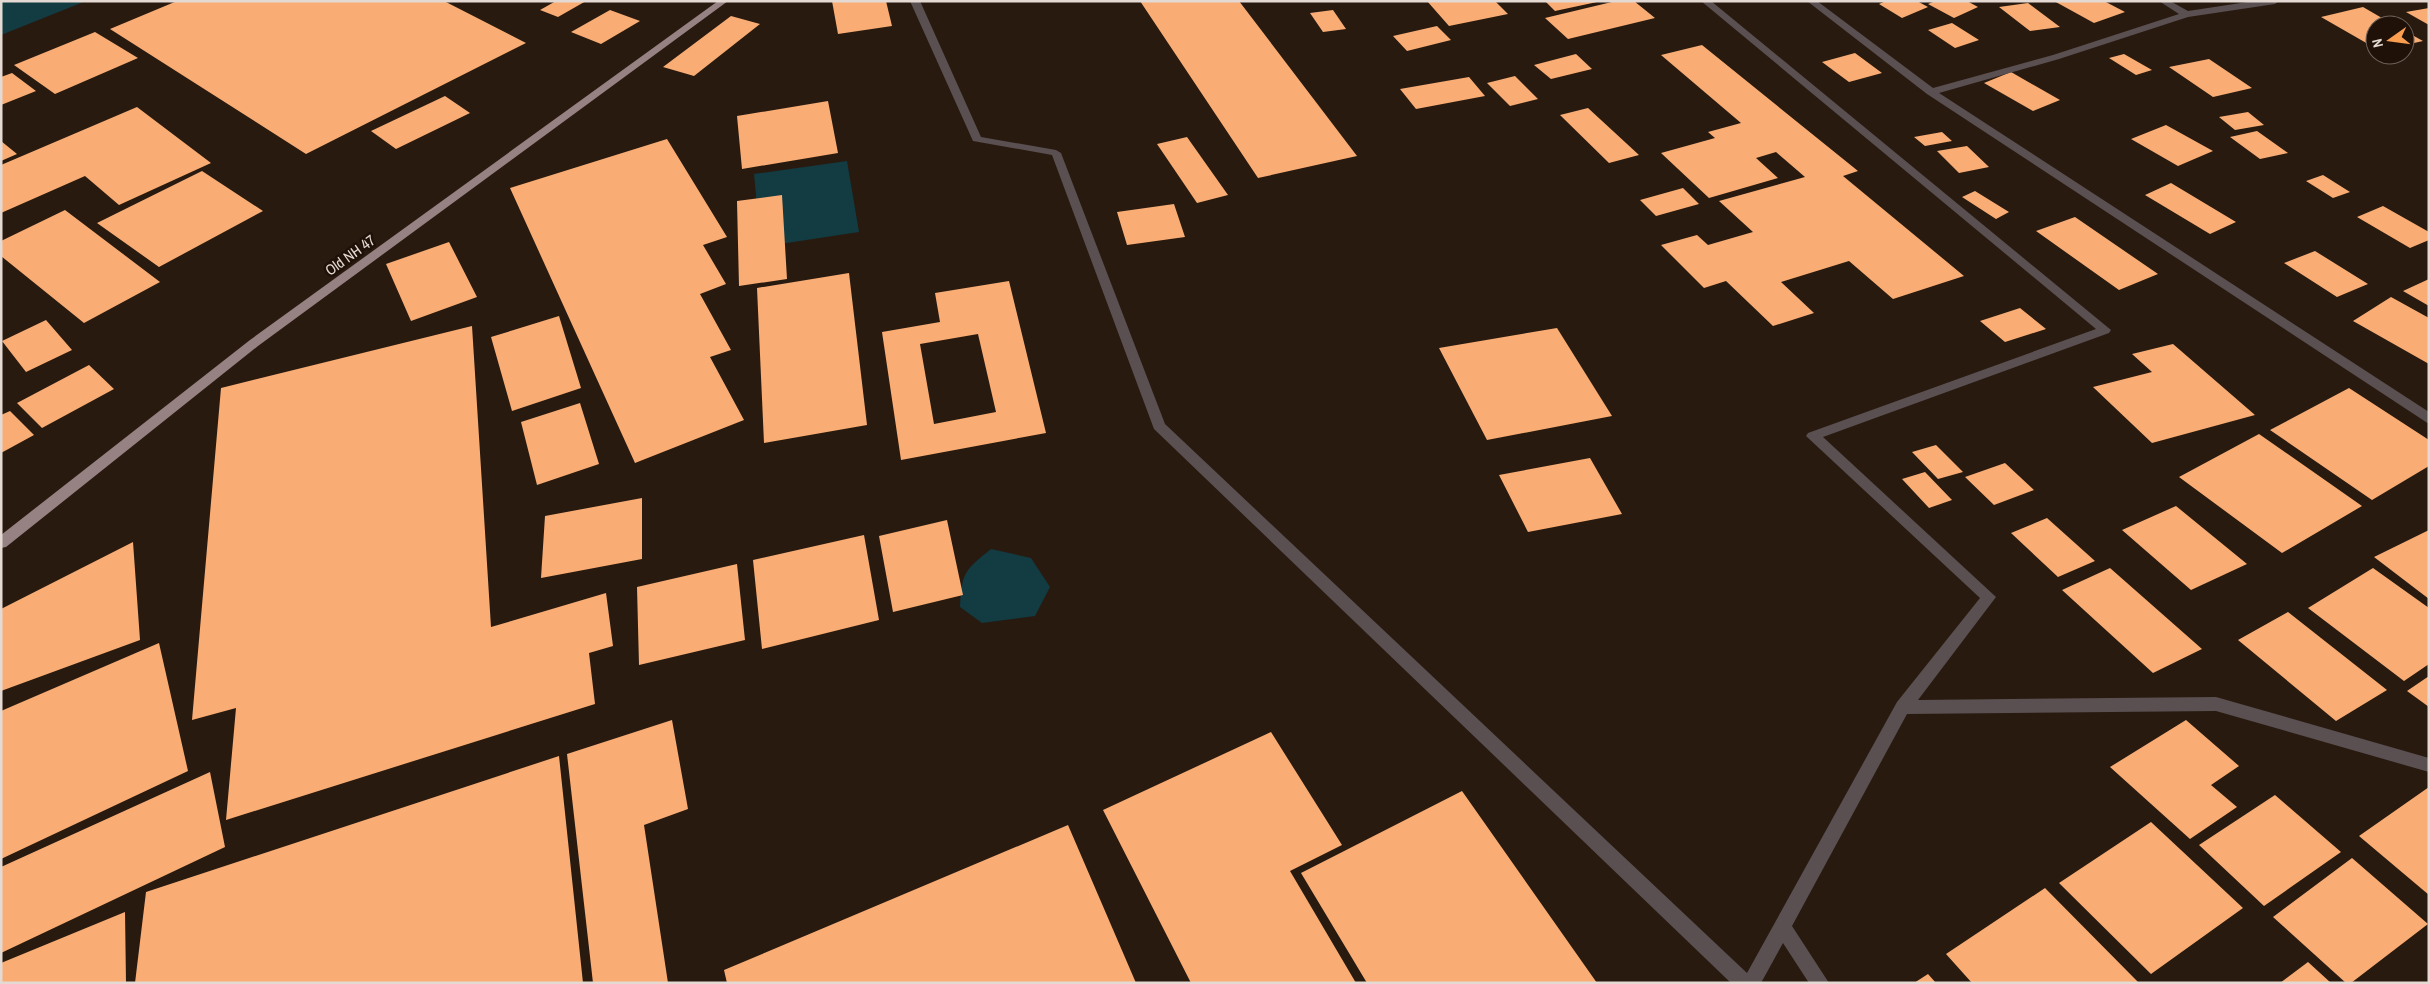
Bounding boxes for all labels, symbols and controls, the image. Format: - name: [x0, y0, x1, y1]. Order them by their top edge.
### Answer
- north arrow: [2365, 15, 2415, 65]
- text: N: [2368, 37, 2387, 49]
- street label: Old NH 47: [321, 230, 380, 280]

